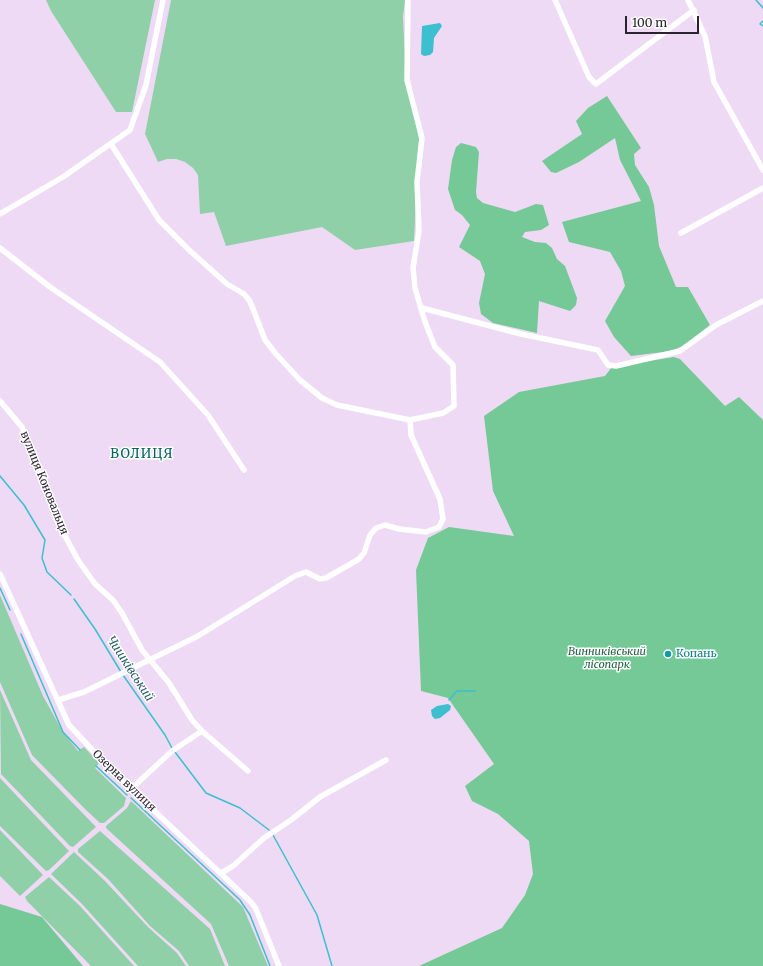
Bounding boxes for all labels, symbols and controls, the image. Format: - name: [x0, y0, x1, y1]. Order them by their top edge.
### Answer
- scale bar: [627, 8, 701, 34]
- text: 100 m: [632, 15, 667, 30]
- street label: вулиця Коновальця: [17, 429, 71, 537]
- district label: ВОЛИЦЯ: [110, 446, 174, 462]
- water label: Чишківський: [104, 634, 156, 704]
- park label: Винниківський лісопарк: [568, 645, 646, 671]
- place label: Копань: [676, 647, 717, 661]
- marker: Копань: [663, 649, 673, 659]
- street label: Озерна вулиця: [90, 747, 158, 815]

